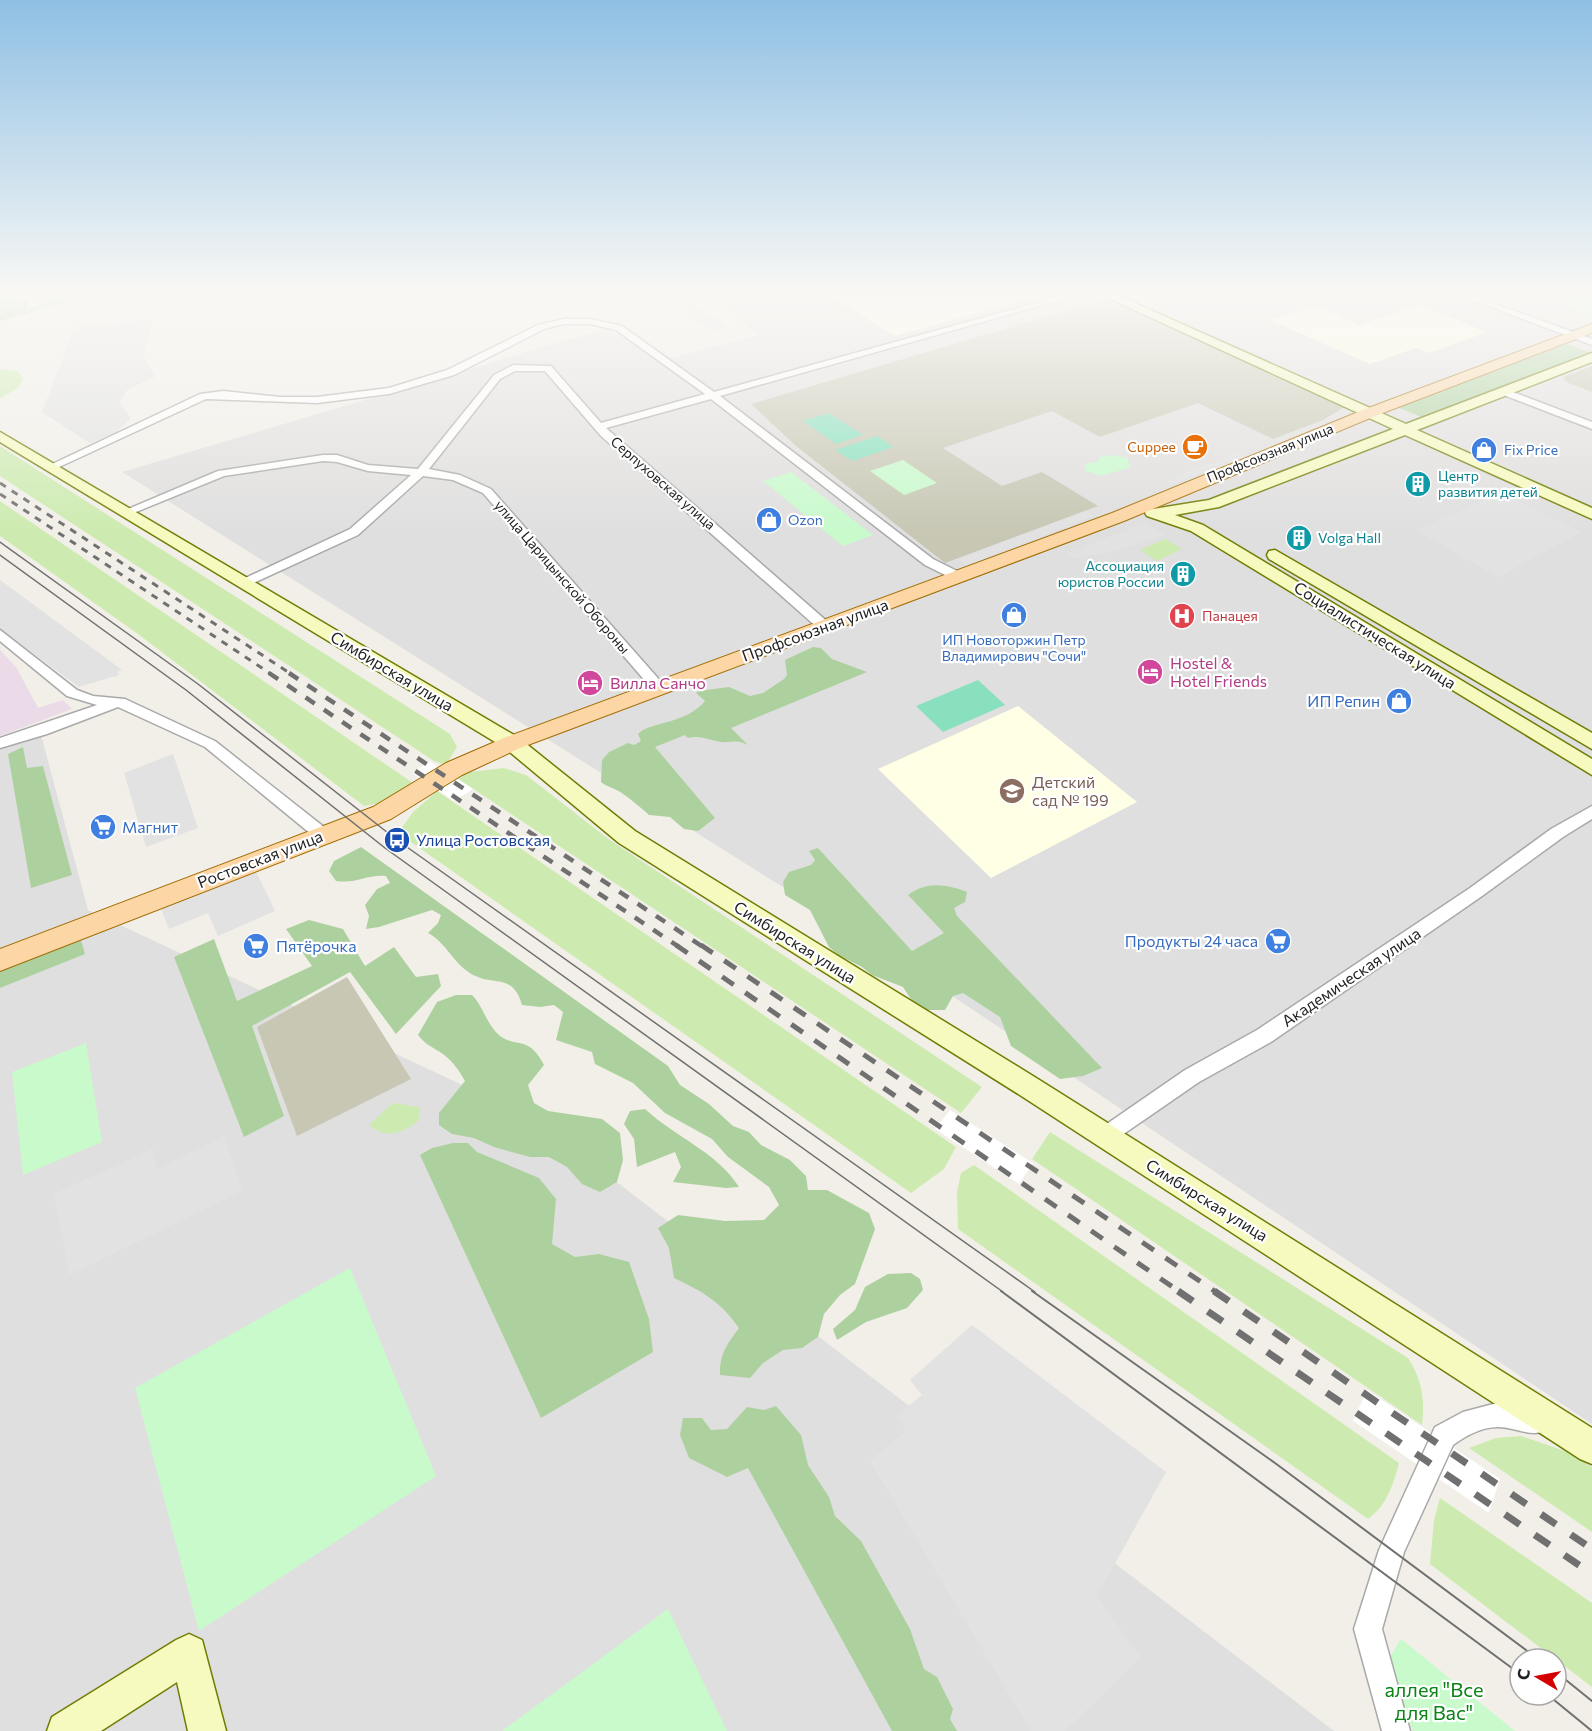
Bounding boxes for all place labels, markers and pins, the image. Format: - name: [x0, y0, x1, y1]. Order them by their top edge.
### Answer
- cafe icon: Cuppee: [1180, 432, 1210, 462]
- shop icon: Fix Price: [1469, 435, 1499, 465]
- place label: Cuppee: [1127, 438, 1176, 455]
- place label: Fix Price: [1504, 441, 1558, 458]
- place label: Центр развития детей: [1438, 467, 1538, 500]
- building icon: Центр развития детей: [1403, 469, 1433, 499]
- shop icon: Ozon: [754, 505, 784, 535]
- place label: Ozon: [788, 511, 823, 528]
- building icon: Volga Hall: [1284, 523, 1314, 553]
- place label: Volga Hall: [1318, 529, 1381, 546]
- place label: Ассоциация юристов России: [1058, 557, 1164, 590]
- building icon: Ассоциация юристов России: [1168, 559, 1198, 589]
- shop icon: ИП Новоторжин Петр Владимирович "Сочи": [999, 600, 1029, 630]
- hospital icon: Панацея: [1167, 601, 1197, 631]
- place label: Панацея: [1202, 607, 1258, 624]
- place label: ИП Новоторжин Петр Владимирович "Сочи": [942, 631, 1086, 664]
- place label: Hostel & Hotel Friends: [1170, 653, 1267, 690]
- hotel icon: Hostel & Hotel Friends: [1135, 657, 1165, 687]
- hotel icon: Вилла Санчо: [575, 668, 605, 698]
- place label: Вилла Санчо: [610, 673, 706, 692]
- shop icon: ИП Репин: [1384, 686, 1414, 716]
- place label: ИП Репин: [1307, 691, 1380, 710]
- place label: Детский сад № 199: [1032, 772, 1109, 809]
- school or university icon: Детский сад № 199: [997, 776, 1027, 806]
- supermarket icon: Магнит: [88, 812, 118, 842]
- place label: Магнит: [122, 817, 179, 836]
- bus stop icon: Улица Ростовская: [382, 825, 412, 855]
- place label: Улица Ростовская: [416, 830, 550, 849]
- supermarket icon: Продукты 24 часа: [1263, 926, 1293, 956]
- supermarket icon: Пятёрочка: [241, 931, 271, 961]
- place label: Продукты 24 часа: [1125, 931, 1258, 950]
- place label: Пятёрочка: [276, 936, 356, 955]

